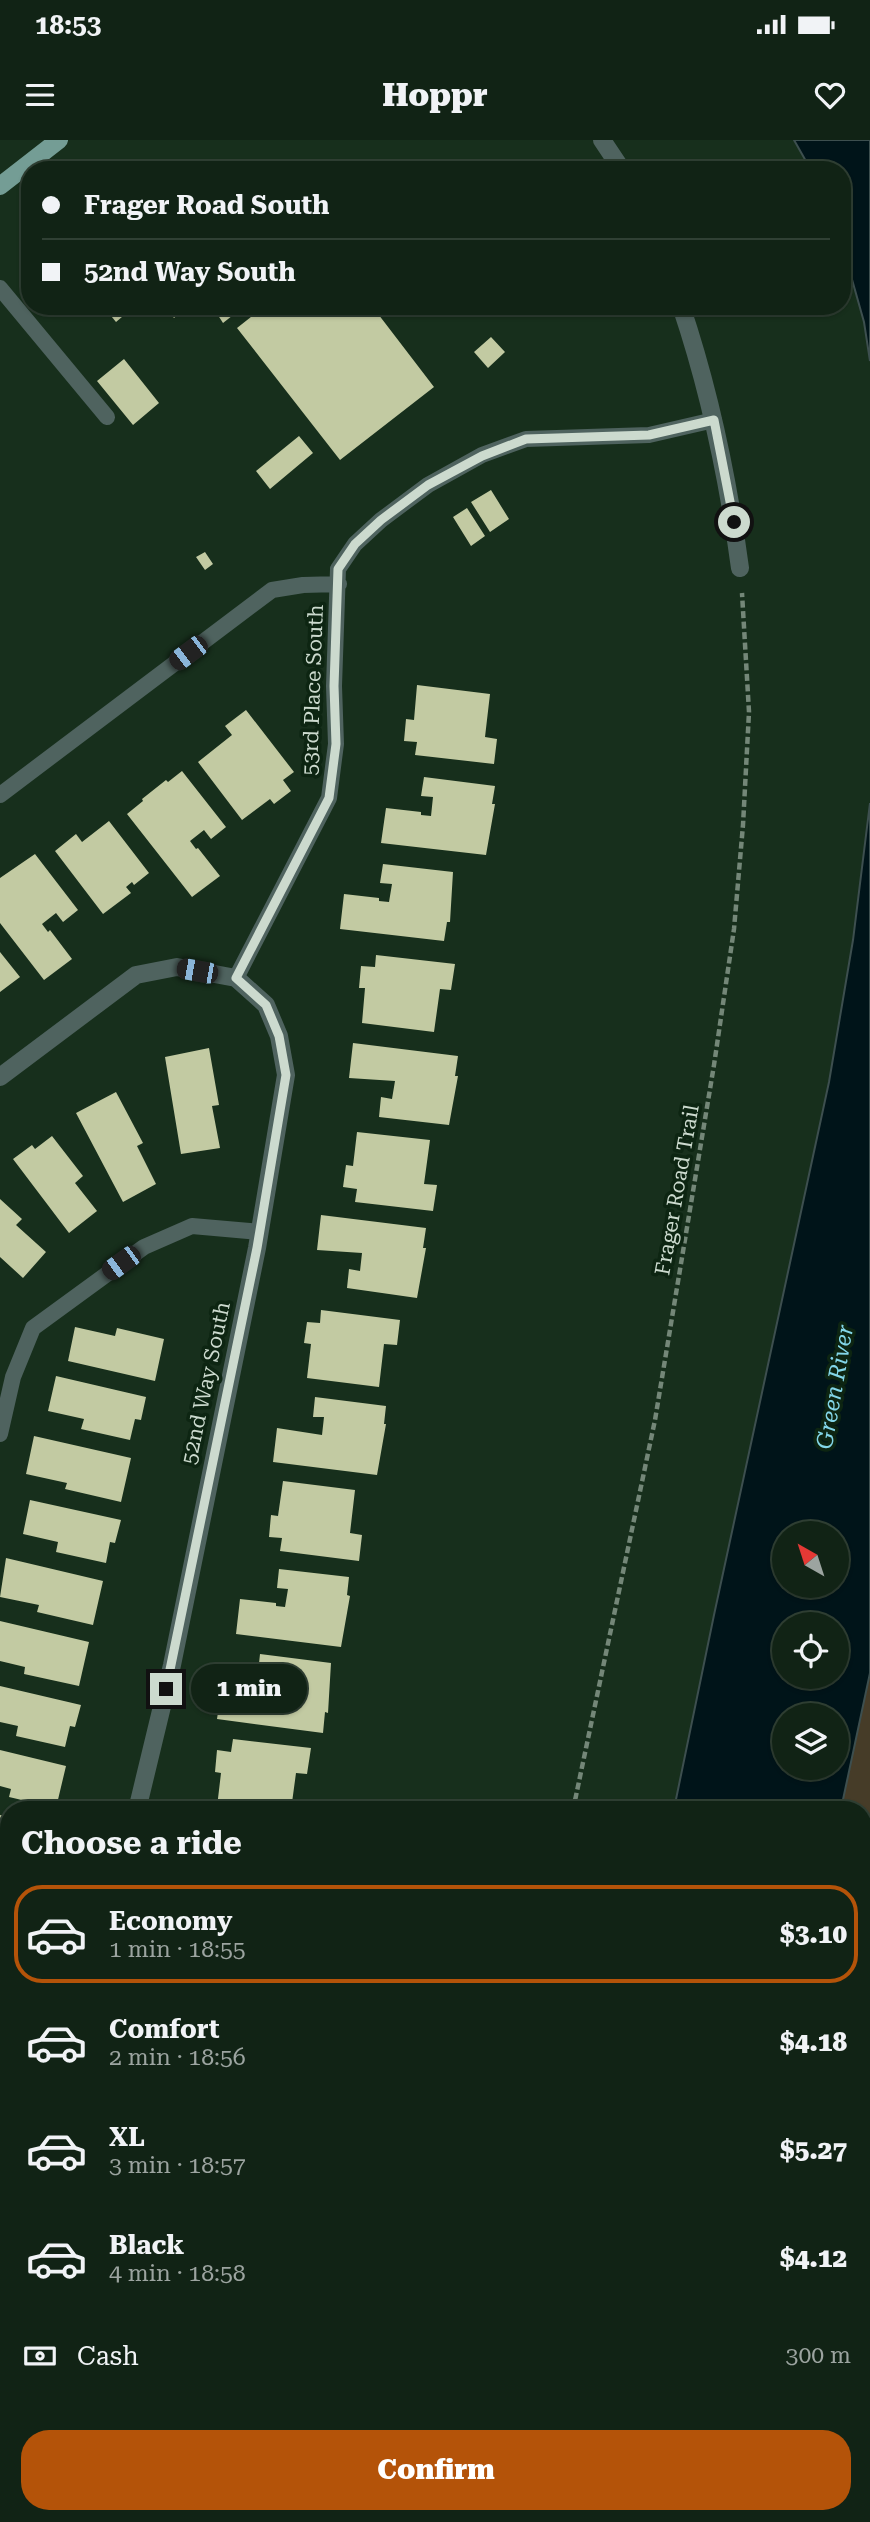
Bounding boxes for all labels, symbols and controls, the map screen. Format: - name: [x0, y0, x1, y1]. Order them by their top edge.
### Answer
- text: 18:53: [35, 10, 101, 40]
- icon: menu: [21, 76, 59, 114]
- text: Hoppr: [382, 76, 488, 114]
- icon: heart: [811, 76, 849, 114]
- text: Frager Road South: [84, 190, 329, 220]
- text: 52nd Way South: [84, 257, 296, 287]
- route start: [718, 506, 750, 538]
- street label: 53rd Place South: [298, 604, 328, 776]
- car: [165, 632, 212, 674]
- car: [175, 957, 220, 985]
- street label: Frager Road Trail: [650, 1102, 704, 1277]
- car: [98, 1242, 145, 1284]
- street label: 52nd Way South: [177, 1299, 235, 1467]
- water label: Green River: [811, 1322, 859, 1451]
- north arrow: [772, 1521, 849, 1598]
- map controls: [772, 1521, 849, 1780]
- button: locate: [772, 1612, 849, 1689]
- callout: 1 min: [190, 1664, 306, 1714]
- route end: [150, 1673, 182, 1705]
- text: 1 min: [217, 1675, 281, 1702]
- button: layers: [772, 1703, 849, 1780]
- text: Choose a ride: [21, 1824, 242, 1862]
- icon: car: [25, 1903, 88, 1966]
- text: Economy: [109, 1906, 232, 1936]
- text: $3.10: [780, 1919, 847, 1949]
- text: 1 min · 18:55: [109, 1936, 246, 1963]
- icon: car: [25, 2011, 88, 2074]
- text: Comfort: [109, 2014, 219, 2044]
- text: $4.18: [780, 2027, 847, 2057]
- text: 2 min · 18:56: [109, 2044, 246, 2071]
- icon: car: [25, 2119, 88, 2182]
- text: XL: [109, 2122, 145, 2152]
- text: $5.27: [780, 2135, 847, 2165]
- text: 3 min · 18:57: [109, 2152, 246, 2179]
- icon: car: [25, 2227, 88, 2290]
- text: Black: [109, 2230, 184, 2260]
- text: $4.12: [780, 2243, 847, 2273]
- text: 4 min · 18:58: [109, 2260, 246, 2287]
- icon: cash: [21, 2337, 59, 2375]
- text: Cash: [77, 2341, 139, 2371]
- text: 300 m: [786, 2342, 851, 2369]
- button: Confirm: [21, 2430, 851, 2510]

